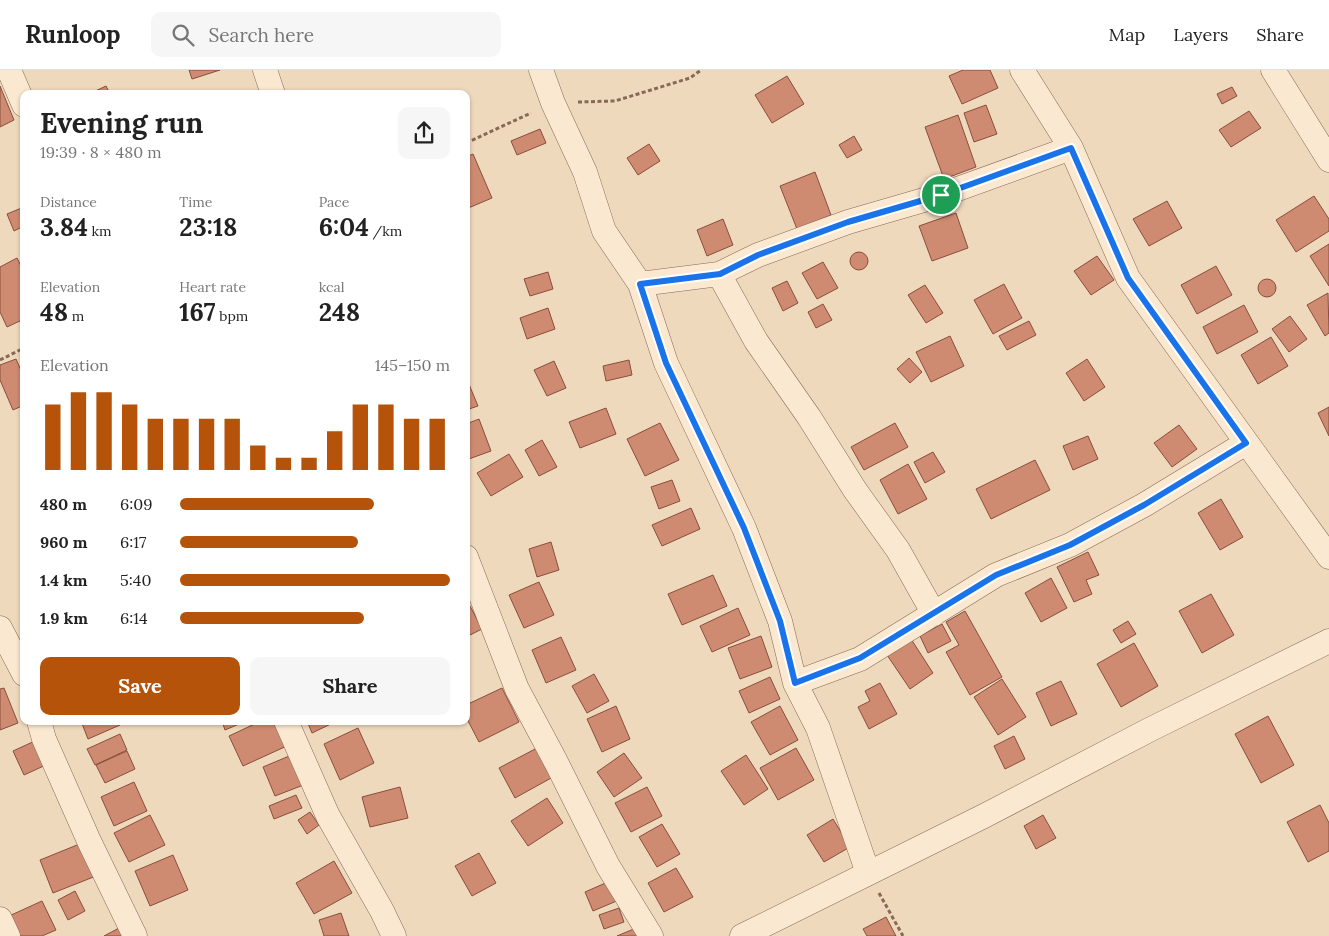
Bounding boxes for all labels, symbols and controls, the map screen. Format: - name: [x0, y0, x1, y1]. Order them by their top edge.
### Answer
- search box: [151, 12, 501, 57]
- text: Runloop: [25, 19, 121, 50]
- icon: search: [169, 21, 197, 49]
- text: Search here: [209, 23, 314, 47]
- text: Map: [1109, 23, 1145, 46]
- text: Layers: [1173, 23, 1228, 46]
- text: Share: [1256, 23, 1304, 46]
- text: Evening run: [40, 105, 203, 141]
- button: share: [398, 107, 450, 159]
- text: 19:39 · 8 × 480 m: [40, 142, 162, 162]
- pin: [920, 174, 962, 216]
- icon: arrive: [927, 181, 955, 209]
- text: Distance: [40, 193, 97, 211]
- text: Time: [179, 193, 212, 211]
- text: Pace: [319, 193, 349, 211]
- text: 3.84: [40, 211, 88, 243]
- text: 23:18: [179, 211, 237, 243]
- text: 6:04: [319, 211, 369, 243]
- text: km: [88, 222, 112, 240]
- text: /km: [369, 222, 402, 240]
- text: Elevation: [40, 278, 100, 296]
- text: Heart rate: [179, 278, 246, 296]
- text: kcal: [319, 278, 345, 296]
- text: 48: [40, 296, 68, 328]
- text: 167: [179, 296, 216, 328]
- text: 248: [319, 296, 360, 328]
- text: m: [68, 307, 84, 325]
- text: bpm: [216, 307, 248, 325]
- text: Elevation: [40, 355, 109, 375]
- text: 145–150 m: [375, 355, 450, 375]
- text: 480 m: [40, 494, 87, 514]
- text: 6:09: [120, 494, 152, 514]
- text: 960 m: [40, 532, 88, 552]
- text: 6:17: [120, 532, 146, 552]
- text: 1.4 km: [40, 570, 87, 590]
- text: 5:40: [120, 570, 151, 590]
- text: 1.9 km: [40, 608, 88, 628]
- text: 6:14: [120, 608, 148, 628]
- button: Save: [40, 657, 240, 715]
- button: Share: [250, 657, 450, 715]

